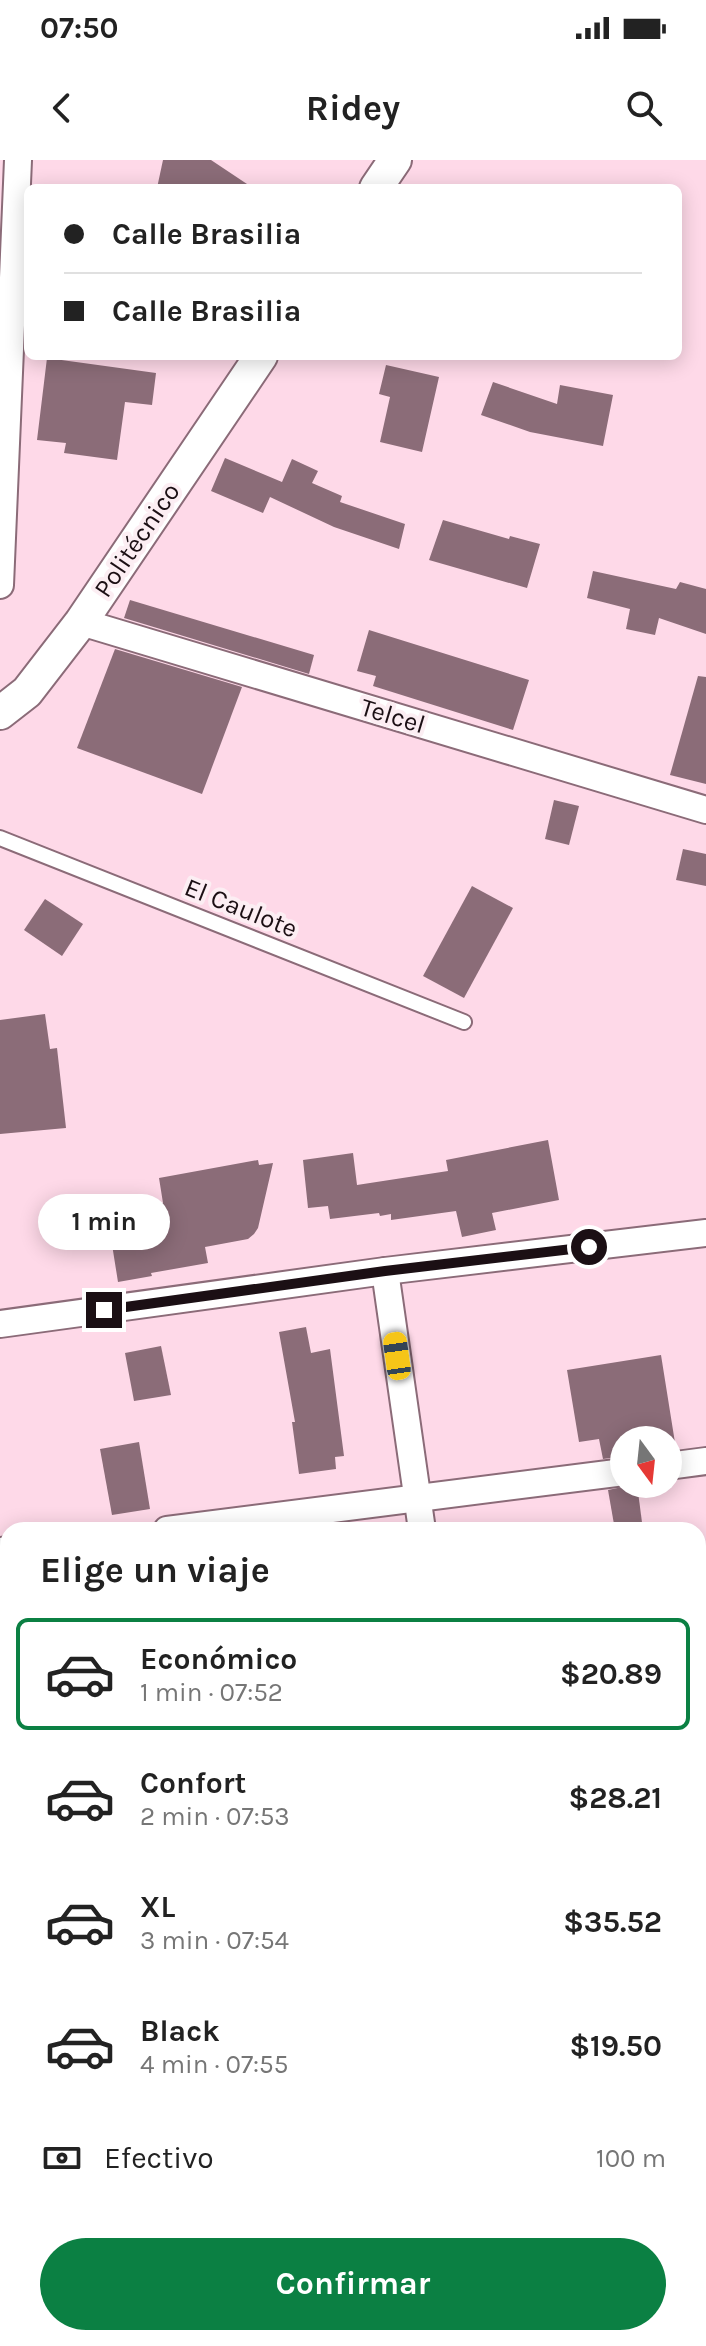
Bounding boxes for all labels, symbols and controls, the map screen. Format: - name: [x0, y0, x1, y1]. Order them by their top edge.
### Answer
- text: 07:50: [40, 10, 118, 46]
- icon: back: [40, 86, 84, 130]
- icon: search: [622, 86, 666, 130]
- text: Ridey: [306, 87, 400, 129]
- text: Calle Brasilia: [112, 216, 301, 252]
- text: Calle Brasilia: [112, 293, 301, 329]
- street label: Politécnico: [87, 477, 187, 603]
- street label: Telcel: [357, 692, 429, 740]
- street label: El Caulote: [180, 871, 302, 945]
- callout: 1 min: [38, 1194, 170, 1250]
- text: 1 min: [71, 1206, 137, 1237]
- route start: [571, 1229, 607, 1265]
- route end: [86, 1292, 122, 1328]
- car: [382, 1331, 412, 1381]
- north arrow: [610, 1426, 682, 1498]
- map controls: [610, 1426, 682, 1498]
- text: Elige un viaje: [40, 1549, 270, 1591]
- icon: car: [44, 1638, 116, 1710]
- text: Económico: [140, 1641, 297, 1677]
- text: $20.89: [560, 1656, 662, 1692]
- text: 1 min · 07:52: [140, 1677, 283, 1708]
- icon: car: [44, 1762, 116, 1834]
- text: Confort: [140, 1765, 246, 1801]
- text: $28.21: [568, 1780, 662, 1816]
- text: 2 min · 07:53: [140, 1801, 290, 1832]
- icon: car: [44, 1886, 116, 1958]
- text: XL: [140, 1889, 175, 1925]
- text: $35.52: [563, 1904, 662, 1940]
- text: 3 min · 07:54: [140, 1925, 289, 1956]
- icon: car: [44, 2010, 116, 2082]
- text: Black: [140, 2013, 220, 2049]
- text: $19.50: [569, 2028, 662, 2064]
- text: 4 min · 07:55: [140, 2049, 288, 2080]
- icon: cash: [40, 2136, 84, 2180]
- text: Efectivo: [104, 2140, 214, 2176]
- text: 100 m: [596, 2143, 666, 2174]
- button: Confirmar: [40, 2238, 666, 2330]

